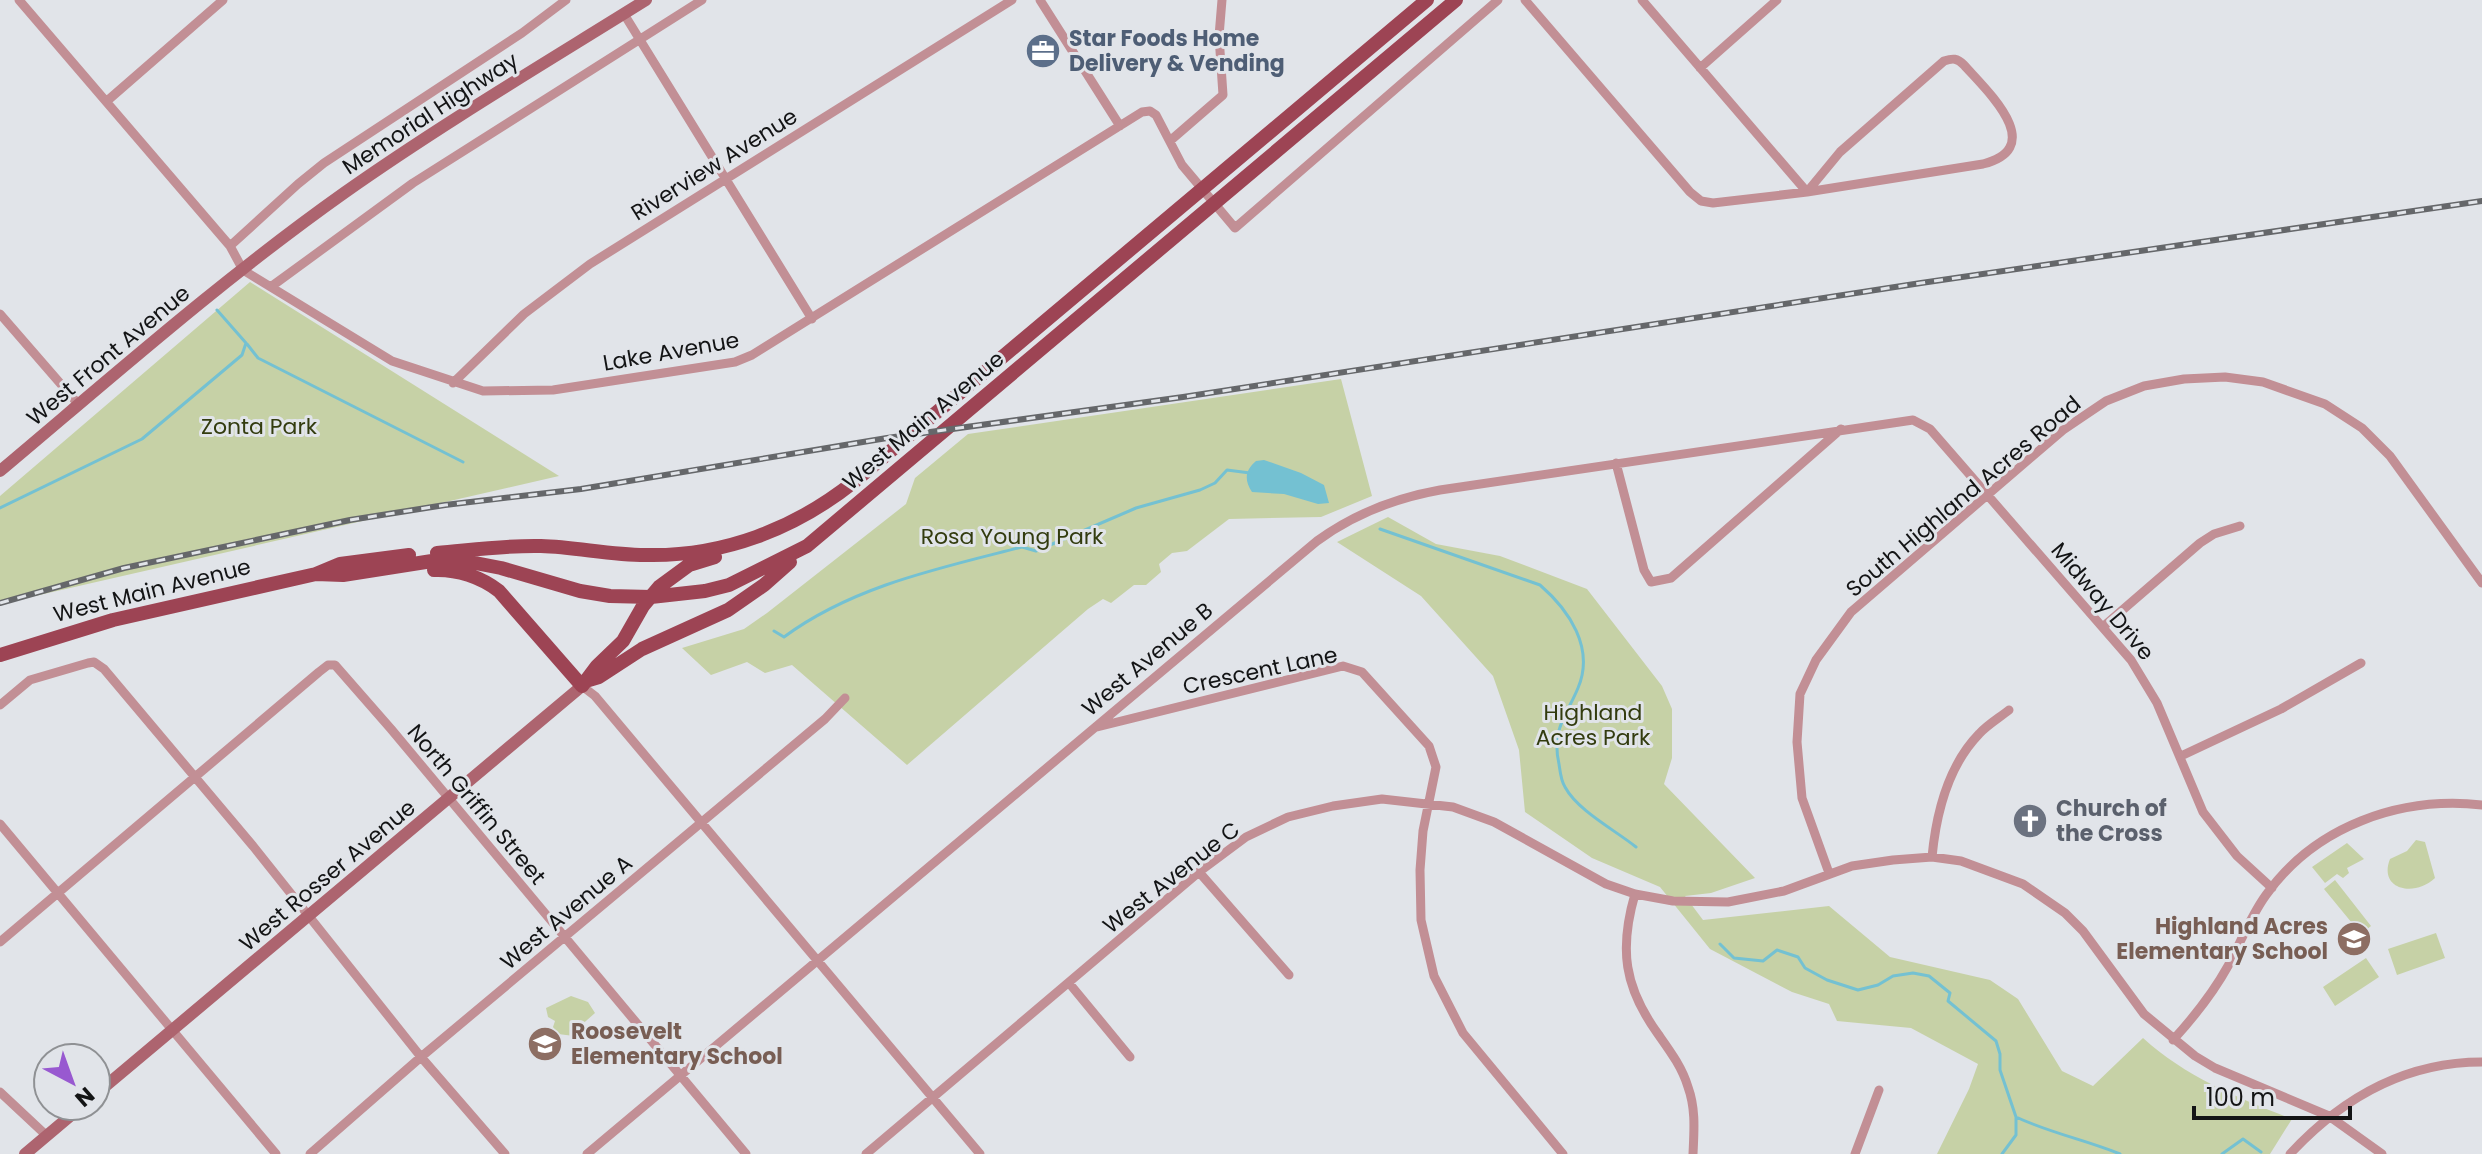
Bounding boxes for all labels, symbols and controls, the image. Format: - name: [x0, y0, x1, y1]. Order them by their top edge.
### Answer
- place label: Star Foods Home Delivery & Vending: [1069, 23, 1285, 79]
- office icon: Star Foods Home Delivery & Vending: [1024, 32, 1062, 70]
- street label: Memorial Highway: [336, 45, 525, 182]
- street label: Riverview Avenue: [625, 101, 803, 228]
- street label: West Front Avenue: [20, 278, 197, 433]
- street label: Lake Avenue: [601, 324, 742, 379]
- street label: West Main Avenue: [836, 343, 1011, 497]
- street label: South Highland Acres Road: [1839, 389, 2088, 604]
- park label: Zonta Park: [201, 411, 318, 442]
- park label: Rosa Young Park: [921, 521, 1104, 552]
- street label: Midway Drive: [2044, 536, 2161, 667]
- street label: West Main Avenue: [50, 551, 254, 630]
- street label: West Avenue B: [1075, 595, 1220, 723]
- street label: Crescent Lane: [1180, 639, 1340, 702]
- park label: Highland Acres Park: [1536, 697, 1651, 753]
- street label: North Griffin Street: [400, 717, 553, 891]
- street label: West Rosser Avenue: [233, 792, 422, 958]
- place label: Church of the Cross: [2056, 793, 2167, 849]
- church icon: Church of the Cross: [2011, 802, 2049, 840]
- street label: West Avenue C: [1096, 814, 1246, 941]
- street label: West Avenue A: [494, 848, 639, 977]
- place label: Highland Acres Elementary School: [2116, 911, 2328, 967]
- school or university icon: Highland Acres Elementary School: [2335, 920, 2373, 958]
- place label: Roosevelt Elementary School: [571, 1016, 783, 1072]
- school or university icon: Roosevelt Elementary School: [526, 1025, 564, 1063]
- north arrow: [32, 1042, 112, 1122]
- scale bar: [2194, 1070, 2350, 1120]
- text: N: [68, 1080, 101, 1114]
- text: 100 m: [2206, 1081, 2275, 1114]

